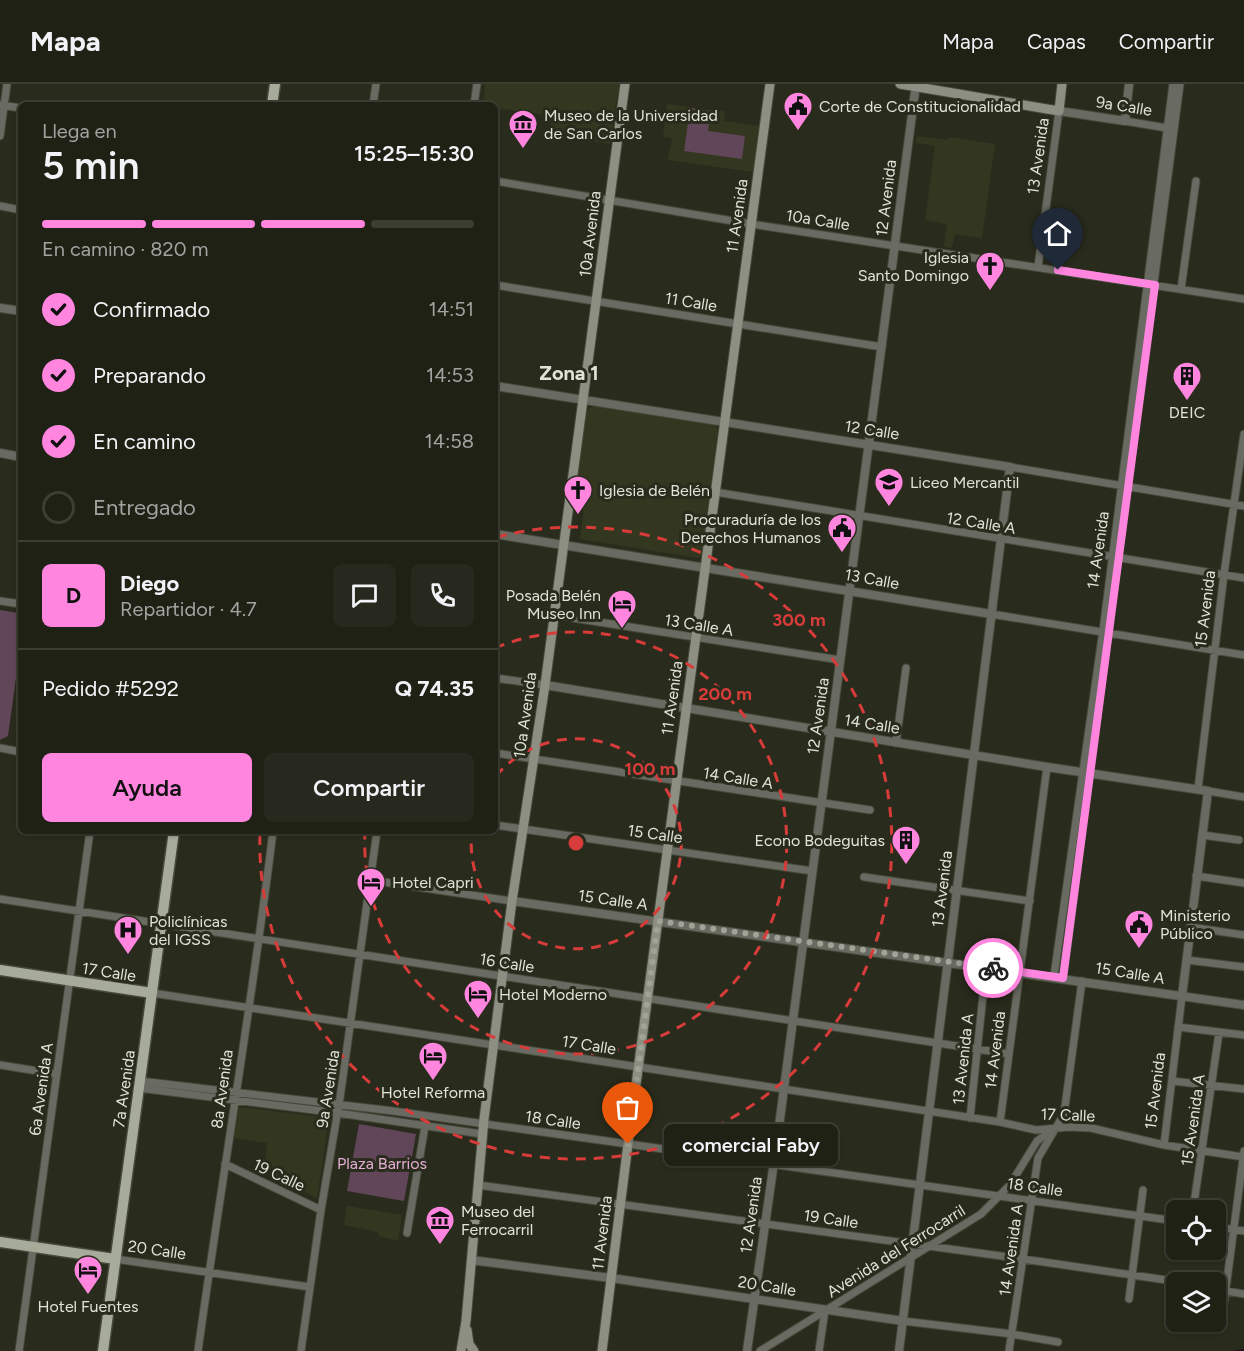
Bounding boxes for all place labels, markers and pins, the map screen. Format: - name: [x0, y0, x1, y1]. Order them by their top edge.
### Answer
- public building icon: Corte de Constitucionalidad: [782, 90, 814, 132]
- place label: Corte de Constitucionalidad: [819, 97, 1021, 116]
- place label: Museo de la Universidad de San Carlos: [544, 106, 718, 143]
- museum icon: Museo de la Universidad de San Carlos: [507, 108, 539, 150]
- pin: [1032, 208, 1083, 270]
- place label: Iglesia Santo Domingo: [858, 248, 969, 285]
- church icon: Iglesia Santo Domingo: [974, 250, 1006, 292]
- building icon: DEIC: [1171, 360, 1203, 402]
- place label: DEIC: [1169, 403, 1205, 422]
- school or university icon: Liceo Mercantil: [873, 466, 905, 508]
- place label: Liceo Mercantil: [910, 473, 1019, 492]
- church icon: Iglesia de Belén: [562, 474, 594, 516]
- place label: Iglesia de Belén: [599, 481, 710, 500]
- place label: Procuraduría de los Derechos Humanos: [680, 510, 821, 547]
- public building icon: Procuraduría de los Derechos Humanos: [826, 512, 858, 554]
- place label: Posada Belén Museo Inn: [506, 586, 601, 623]
- hotel icon: Posada Belén Museo Inn: [606, 588, 638, 630]
- building icon: Econo Bodeguitas: [890, 824, 922, 866]
- place label: Econo Bodeguitas: [755, 831, 885, 850]
- centre of rings: [566, 833, 586, 853]
- hotel icon: Hotel Capri: [355, 866, 387, 908]
- place label: Hotel Capri: [392, 873, 474, 892]
- place label: Ministerio Público: [1160, 906, 1231, 943]
- public building icon: Ministerio Público: [1123, 908, 1155, 950]
- place label: Policlínicas del IGSS: [149, 912, 227, 949]
- hospital icon: Policlínicas del IGSS: [112, 914, 144, 956]
- hotel icon: Hotel Moderno: [462, 978, 494, 1020]
- place label: Hotel Moderno: [499, 985, 607, 1004]
- hotel icon: Hotel Reforma: [417, 1040, 449, 1082]
- pin: [602, 1082, 653, 1144]
- place label: Hotel Reforma: [381, 1083, 485, 1102]
- callout: comercial Faby: [664, 1123, 838, 1165]
- place label: Museo del Ferrocarril: [461, 1202, 535, 1239]
- museum icon: Museo del Ferrocarril: [424, 1204, 456, 1246]
- hotel icon: Hotel Fuentes: [72, 1254, 104, 1296]
- place label: Hotel Fuentes: [38, 1297, 138, 1316]

